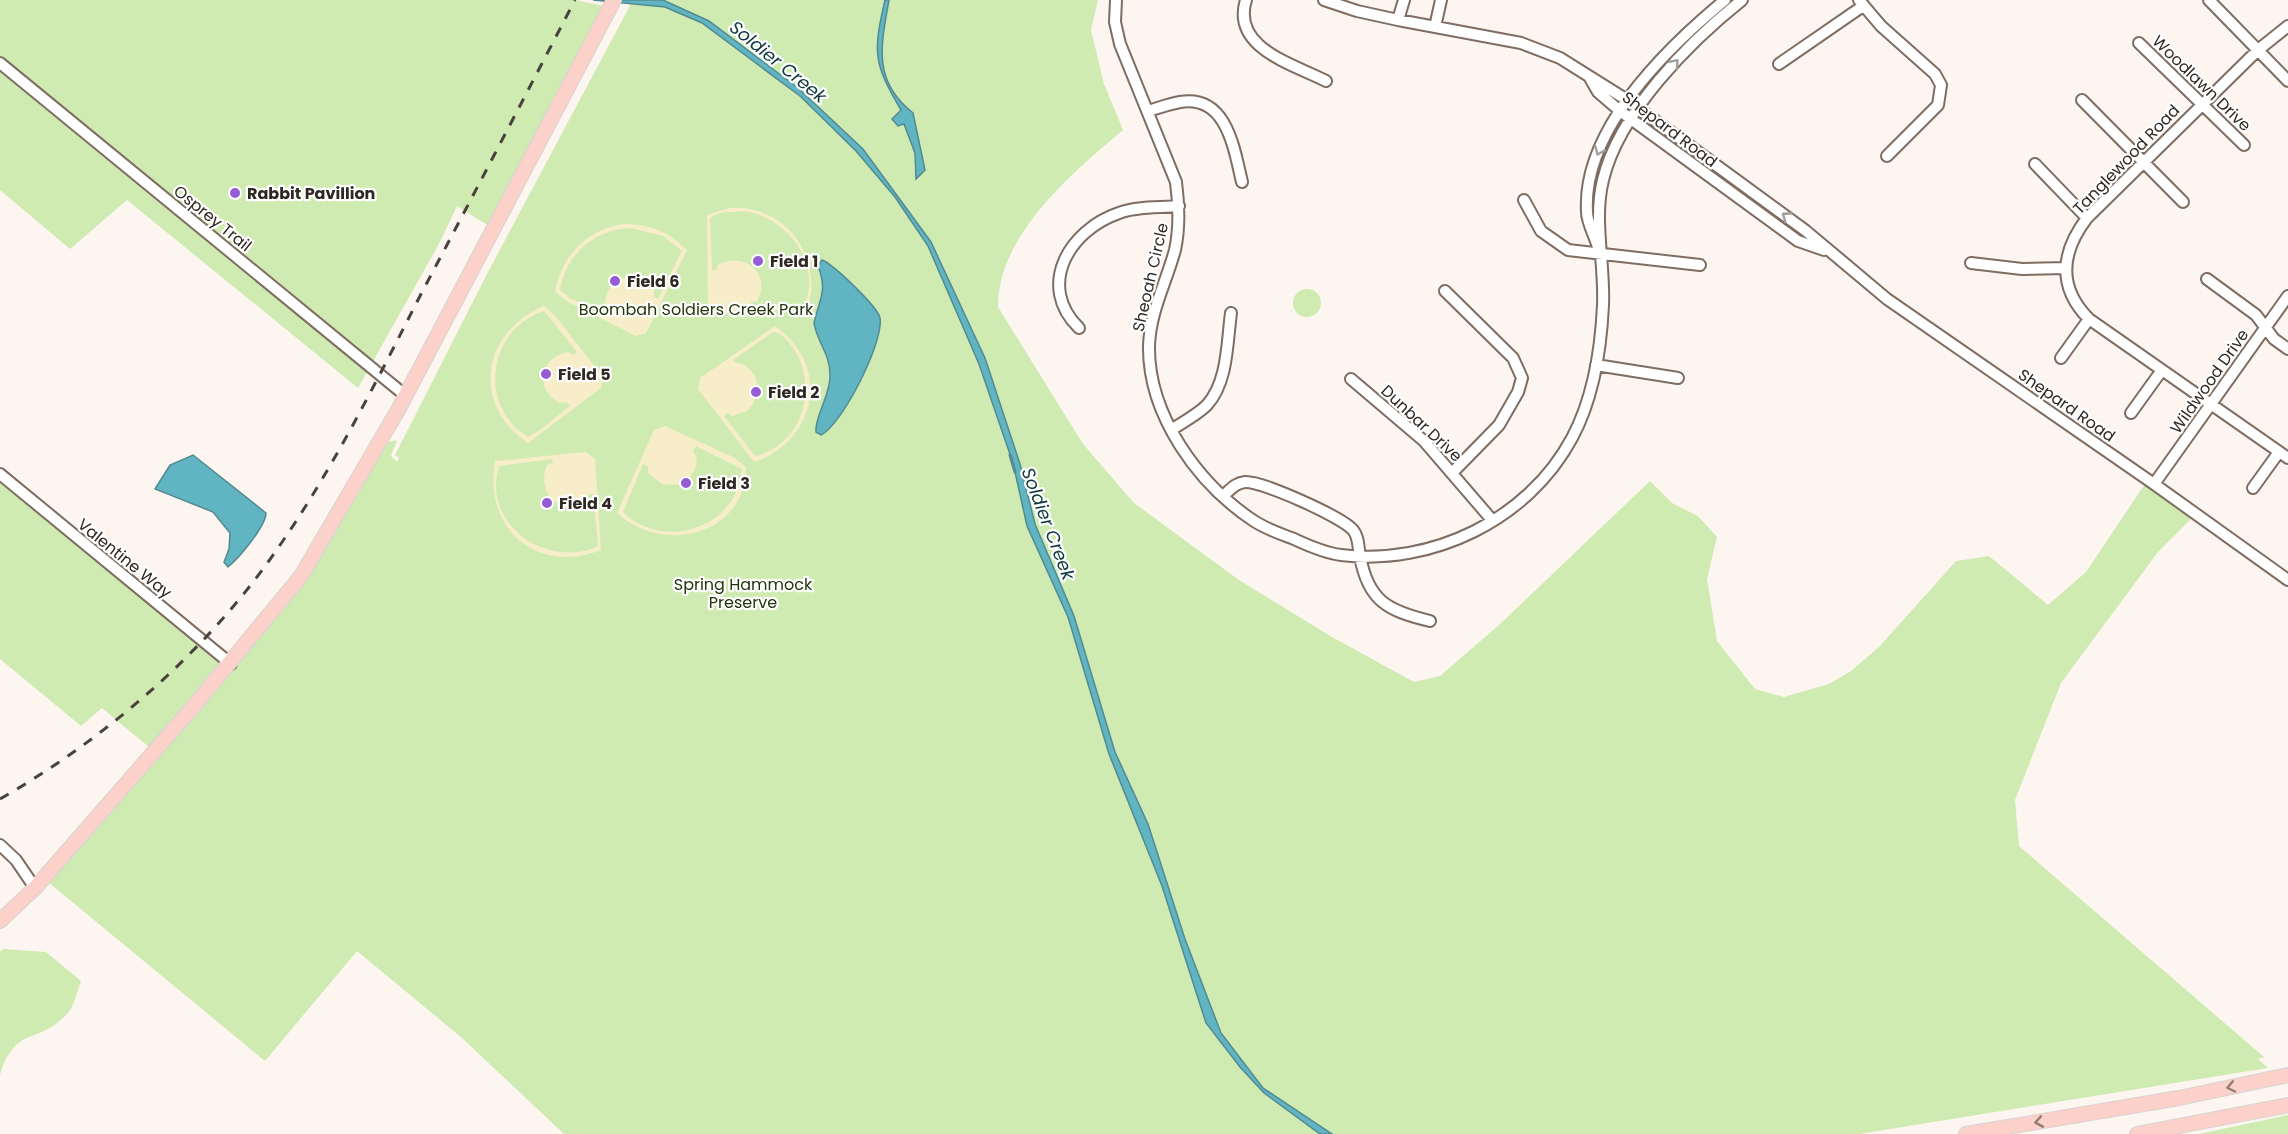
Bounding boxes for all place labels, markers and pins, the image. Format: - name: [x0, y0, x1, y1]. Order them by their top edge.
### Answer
- place label: Rabbit Pavillion: [247, 182, 375, 205]
- marker: Rabbit Pavillion: [228, 186, 242, 200]
- place label: Field 1: [770, 250, 818, 273]
- marker: Field 1: [751, 254, 765, 268]
- place label: Field 6: [627, 270, 680, 293]
- marker: Field 6: [608, 274, 622, 288]
- place label: Field 5: [558, 363, 611, 386]
- marker: Field 5: [539, 367, 553, 381]
- place label: Field 2: [768, 381, 819, 404]
- marker: Field 2: [749, 385, 763, 399]
- place label: Field 3: [698, 472, 750, 495]
- marker: Field 3: [679, 476, 693, 490]
- place label: Field 4: [559, 492, 612, 515]
- marker: Field 4: [540, 496, 554, 510]

